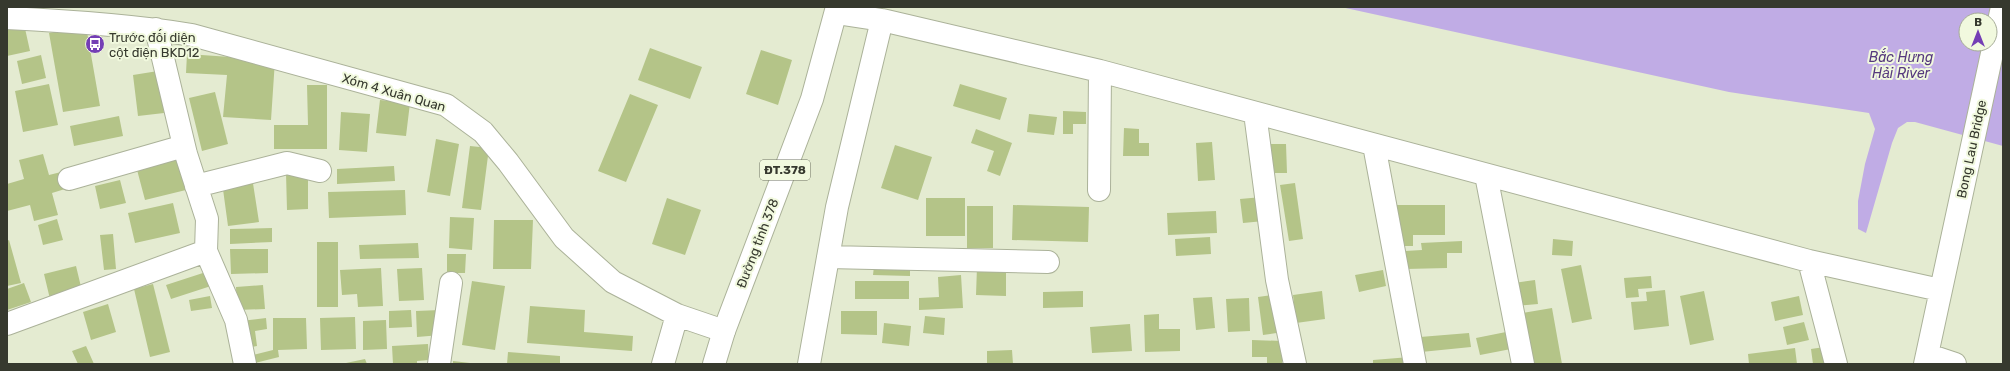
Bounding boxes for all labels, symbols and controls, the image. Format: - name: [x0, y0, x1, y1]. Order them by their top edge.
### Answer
- north arrow: [1958, 12, 1998, 52]
- text: B: [1974, 16, 1982, 29]
- place label: Trước đối diện cột điện BKD12: [109, 29, 200, 60]
- bus stop icon: Trước đối diện cột điện BKD12: [84, 33, 106, 55]
- water label: Bắc Hưng Hải River: [1869, 48, 1933, 82]
- street label: Xóm 4 Xuân Quan: [340, 71, 447, 114]
- street label: Bong Lau Bridge: [1954, 99, 1990, 200]
- road number: ĐT.378: [760, 160, 810, 180]
- street label: Đường tỉnh 378: [734, 196, 782, 290]

